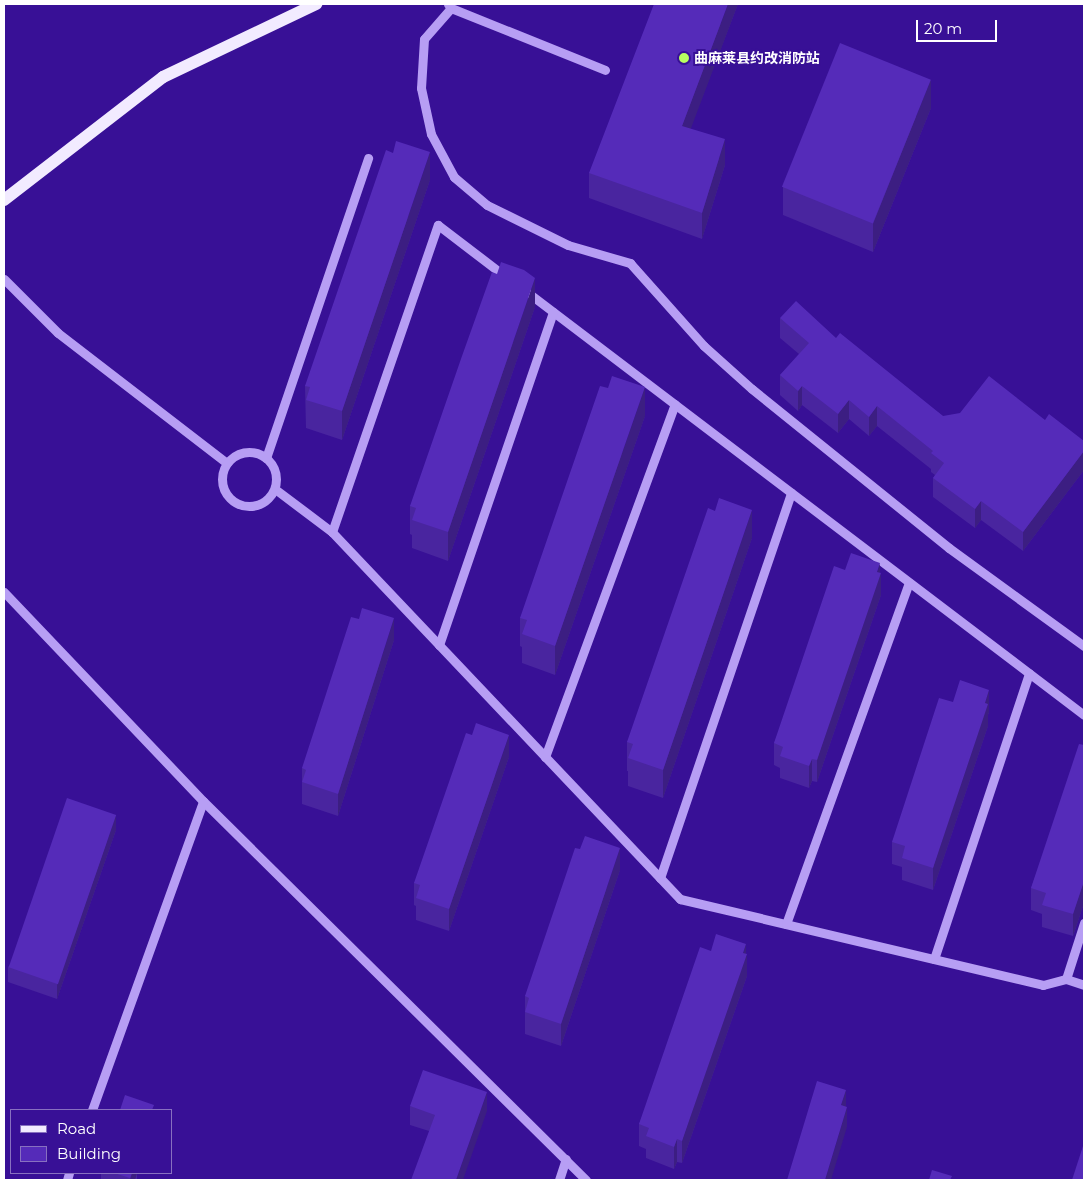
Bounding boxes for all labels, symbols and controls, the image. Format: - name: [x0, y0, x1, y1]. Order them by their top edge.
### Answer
- scale bar: [918, 10, 999, 42]
- text: 20 m: [924, 19, 962, 38]
- place label: 曲麻莱县约改消防站: [694, 50, 820, 66]
- marker: 曲麻莱县约改消防站: [678, 52, 690, 64]
- legend: [10, 1109, 172, 1174]
- text: Road: [57, 1119, 96, 1138]
- text: Building: [57, 1144, 121, 1163]

